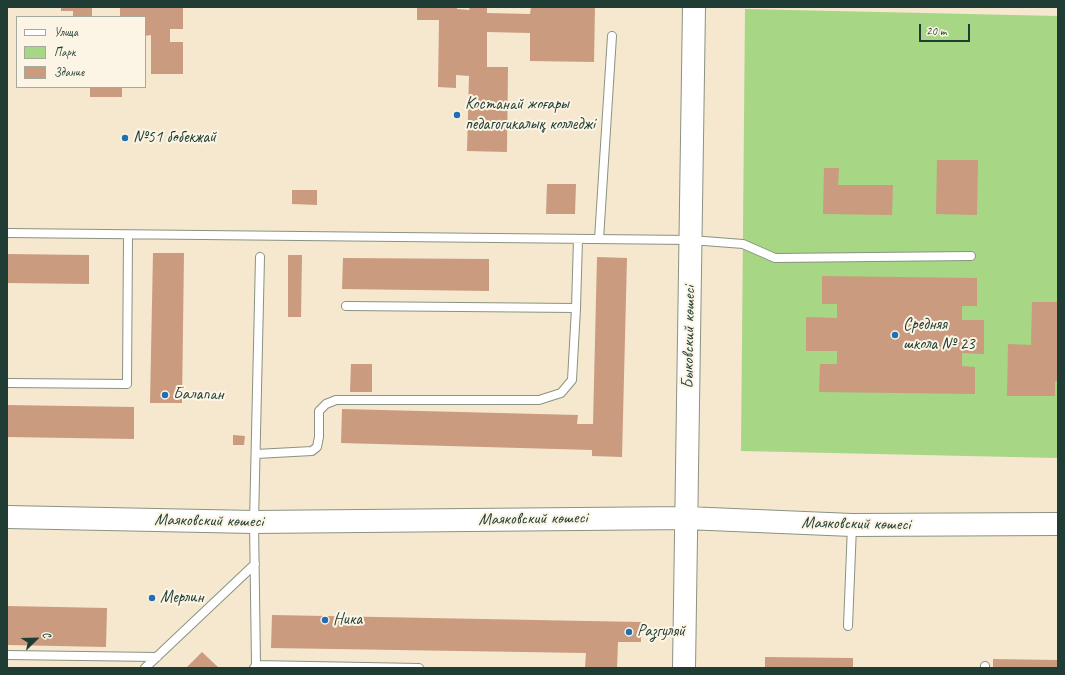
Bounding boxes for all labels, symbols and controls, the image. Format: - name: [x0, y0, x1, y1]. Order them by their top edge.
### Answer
- legend: [16, 16, 146, 88]
- scale bar: [921, 16, 972, 42]
- text: 20 m: [926, 23, 946, 39]
- text: Улица: [54, 24, 78, 40]
- text: Парк: [54, 44, 75, 60]
- text: Здание: [54, 64, 84, 80]
- place label: Костанай жоғары педагогикалық колледжі: [465, 95, 595, 135]
- marker: Костанай жоғары педагогикалық колледжі: [452, 110, 462, 120]
- place label: №51 бөбекжай: [133, 128, 216, 148]
- marker: №51 бөбекжай: [120, 133, 130, 143]
- street label: Быковский көшесі: [678, 285, 700, 389]
- place label: Средняя школа № 23: [903, 315, 975, 355]
- marker: Средняя школа № 23: [890, 330, 900, 340]
- place label: Балапан: [173, 385, 223, 405]
- marker: Балапан: [160, 390, 170, 400]
- street label: Маяковский көшесі: [478, 508, 588, 530]
- street label: Маяковский көшесі: [154, 510, 264, 532]
- street label: Маяковский көшесі: [801, 513, 911, 535]
- place label: Мерлин: [160, 588, 204, 608]
- marker: Мерлин: [147, 593, 157, 603]
- place label: Ника: [333, 610, 362, 630]
- marker: Ника: [320, 615, 330, 625]
- north arrow: [16, 619, 56, 659]
- place label: Разгуляй: [637, 622, 685, 642]
- marker: Разгуляй: [624, 627, 634, 637]
- text: С: [40, 629, 55, 640]

